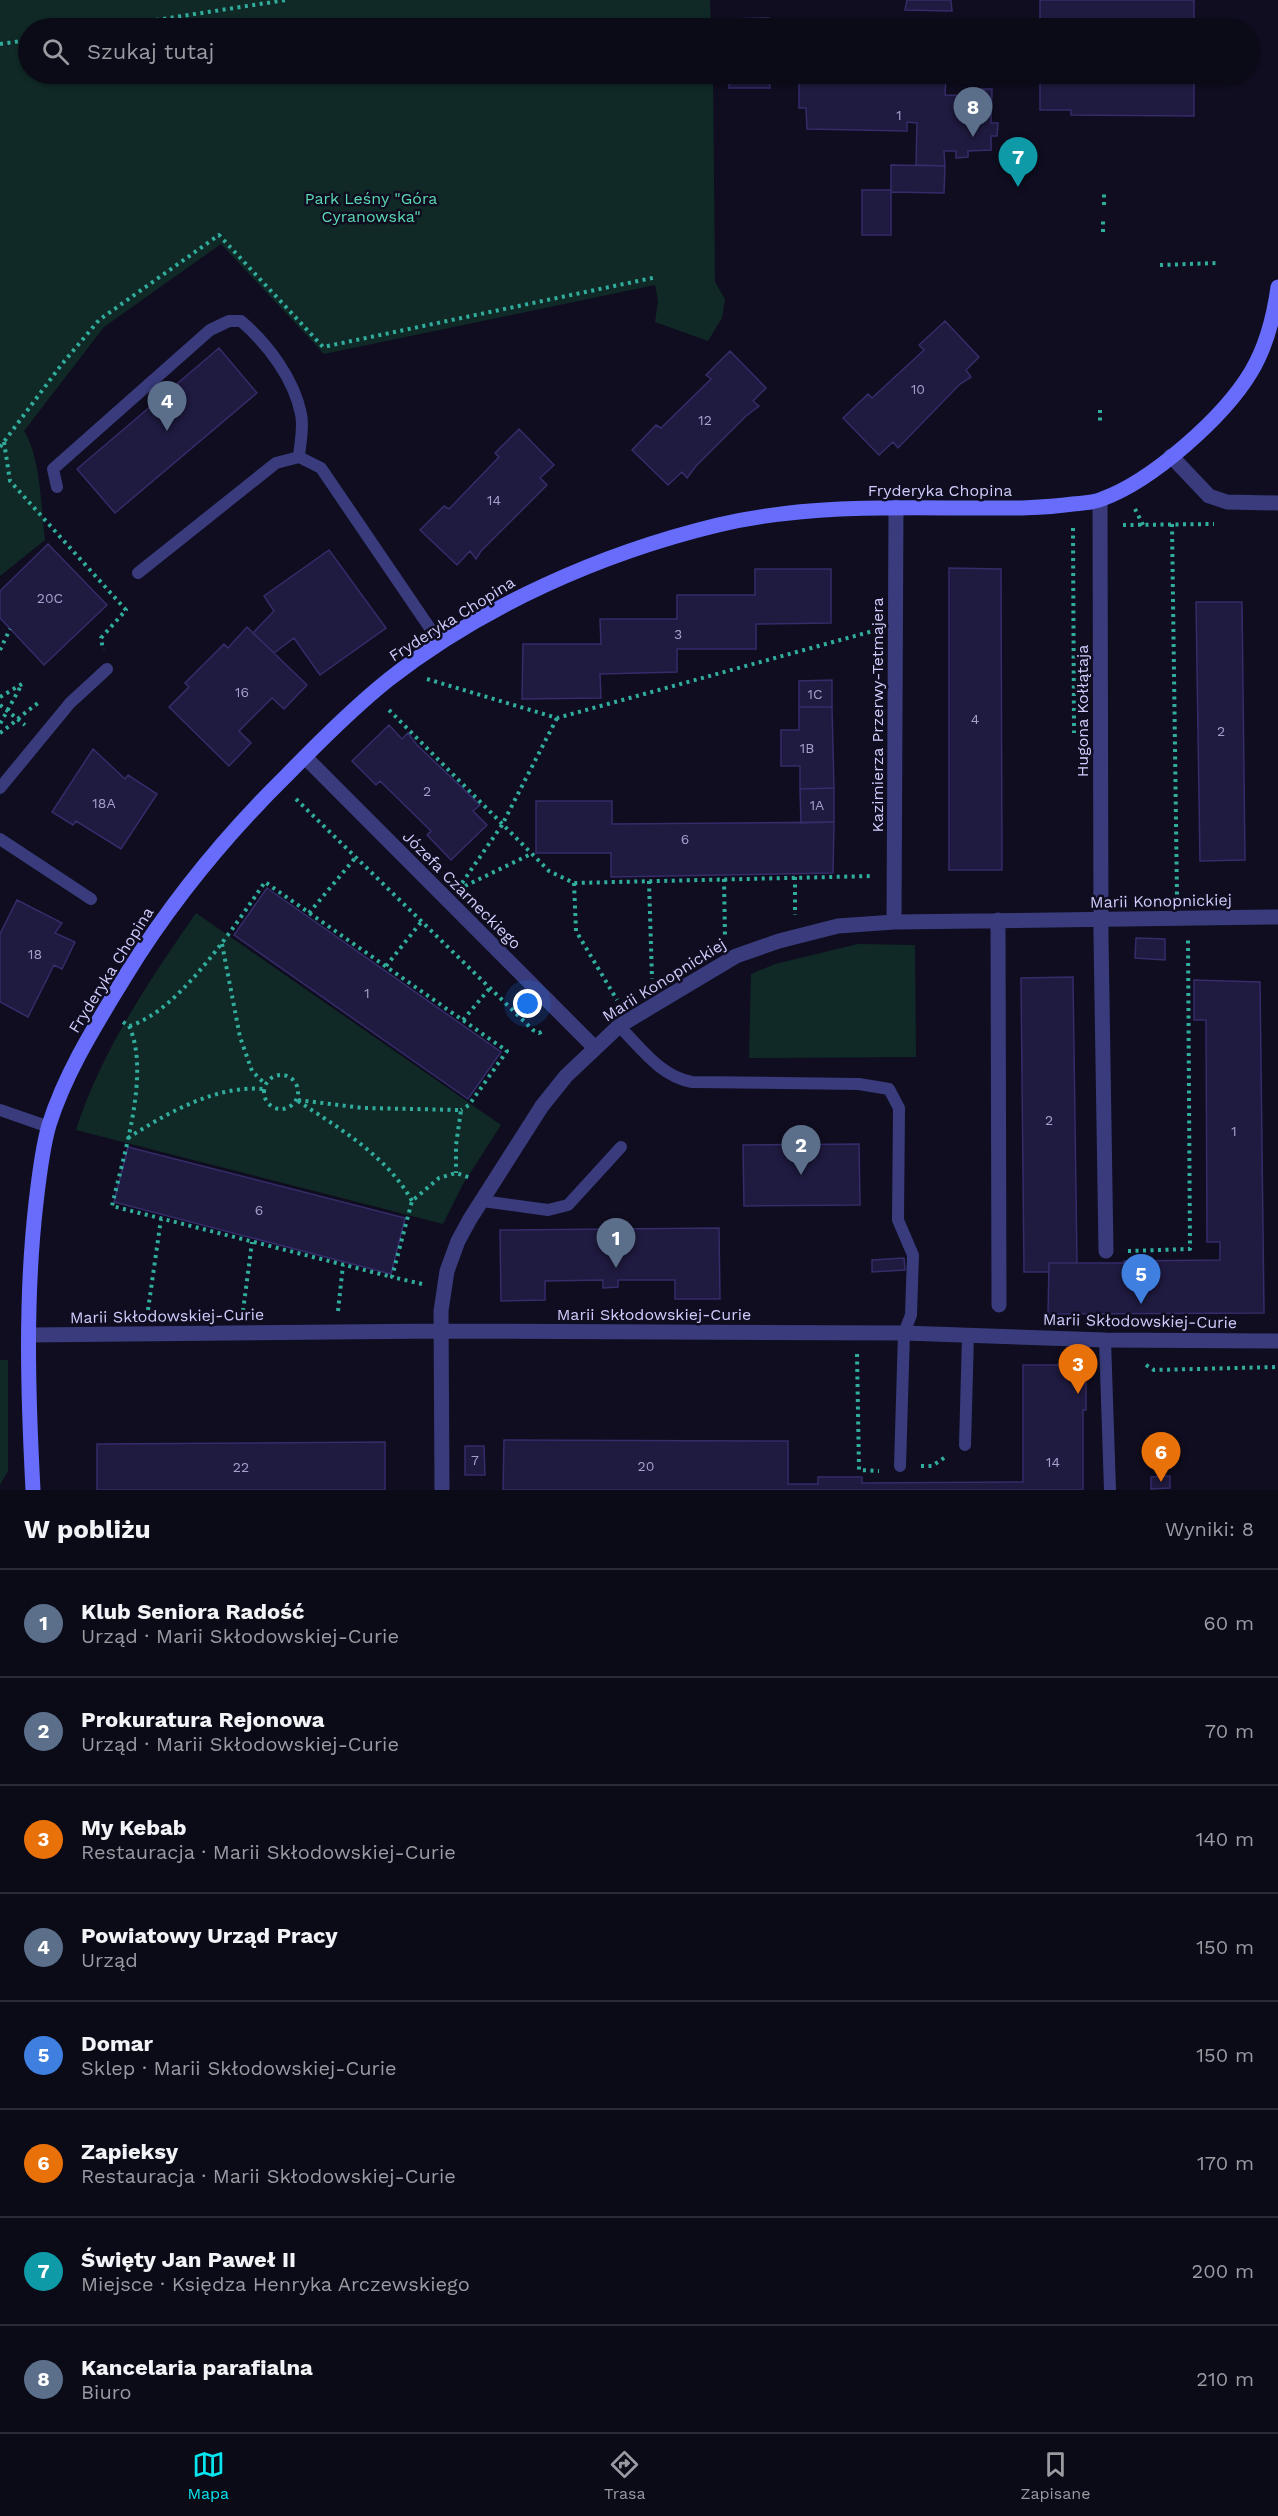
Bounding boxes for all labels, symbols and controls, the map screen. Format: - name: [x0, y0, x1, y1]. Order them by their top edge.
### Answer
- search box: [18, 18, 1260, 84]
- icon: search: [39, 35, 72, 68]
- text: Szukaj tutaj: [87, 39, 214, 64]
- pin: 8: [954, 88, 992, 137]
- house number: 1: [896, 107, 902, 123]
- pin: 7: [998, 138, 1038, 187]
- park label: Park Leśny "Góra Cyranowska": [305, 189, 437, 226]
- house number: 10: [911, 381, 925, 397]
- pin: 4: [148, 382, 186, 431]
- house number: 12: [698, 412, 712, 428]
- street label: Fryderyka Chopina: [868, 481, 1012, 500]
- house number: 14: [487, 492, 501, 508]
- street label: Fryderyka Chopina: [386, 573, 518, 665]
- house number: 20C: [37, 590, 63, 606]
- street label: Kazimierza Przerwy-Tetmajera: [868, 597, 887, 833]
- house number: 3: [674, 626, 682, 642]
- street label: Hugona Kołłątaja: [1073, 645, 1092, 777]
- house number: 16: [235, 684, 249, 700]
- house number: 1C: [807, 686, 823, 702]
- house number: 4: [971, 711, 979, 727]
- house number: 2: [1217, 723, 1225, 739]
- house number: 1B: [800, 740, 814, 756]
- house number: 2: [423, 783, 431, 799]
- house number: 18A: [92, 795, 116, 811]
- house number: 1A: [810, 797, 824, 813]
- street label: Józefa Czarneckiego: [399, 827, 525, 953]
- house number: 6: [681, 831, 689, 847]
- street label: Marii Konopnickiej: [1090, 890, 1232, 912]
- street label: Fryderyka Chopina: [65, 904, 157, 1036]
- street label: Marii Konopnickiej: [599, 934, 729, 1026]
- house number: 18: [28, 946, 42, 962]
- house number: 1: [364, 985, 370, 1001]
- your location: [513, 989, 542, 1018]
- house number: 2: [1045, 1112, 1053, 1128]
- house number: 1: [1231, 1123, 1237, 1139]
- pin: 2: [782, 1126, 820, 1175]
- house number: 6: [255, 1202, 263, 1218]
- pin: 1: [596, 1218, 636, 1268]
- pin: 5: [1122, 1254, 1160, 1304]
- street label: Marii Skłodowskiej-Curie: [70, 1305, 264, 1327]
- street label: Marii Skłodowskiej-Curie: [557, 1305, 751, 1324]
- street label: Marii Skłodowskiej-Curie: [1043, 1310, 1237, 1332]
- pin: 3: [1058, 1344, 1098, 1394]
- pin: 6: [1142, 1432, 1180, 1482]
- house number: 7: [471, 1452, 479, 1468]
- house number: 14: [1046, 1454, 1060, 1470]
- house number: 20: [638, 1458, 654, 1474]
- house number: 22: [233, 1459, 249, 1475]
- text: W pobliżu: [24, 1514, 151, 1544]
- text: Wyniki: 8: [1165, 1517, 1254, 1541]
- text: Klub Seniora Radość: [81, 1599, 304, 1624]
- text: 1: [39, 1611, 48, 1635]
- text: 60 m: [1204, 1611, 1254, 1635]
- text: Urząd · Marii Skłodowskiej-Curie: [81, 1624, 399, 1648]
- text: Prokuratura Rejonowa: [81, 1707, 325, 1732]
- text: 2: [38, 1719, 49, 1743]
- text: 70 m: [1205, 1719, 1254, 1743]
- text: Urząd · Marii Skłodowskiej-Curie: [81, 1732, 399, 1756]
- text: My Kebab: [81, 1815, 187, 1840]
- text: 3: [38, 1827, 49, 1851]
- text: 140 m: [1196, 1827, 1254, 1851]
- text: Restauracja · Marii Skłodowskiej-Curie: [81, 1840, 456, 1864]
- text: Powiatowy Urząd Pracy: [81, 1923, 338, 1948]
- text: 4: [37, 1935, 50, 1959]
- text: 150 m: [1196, 1935, 1254, 1959]
- text: Urząd: [81, 1948, 138, 1972]
- text: Domar: [81, 2031, 153, 2056]
- text: 5: [38, 2043, 49, 2067]
- text: 150 m: [1196, 2043, 1254, 2067]
- text: Sklep · Marii Skłodowskiej-Curie: [81, 2056, 397, 2080]
- text: Zapieksy: [81, 2139, 178, 2164]
- text: 6: [37, 2151, 50, 2175]
- text: 170 m: [1197, 2151, 1254, 2175]
- text: Restauracja · Marii Skłodowskiej-Curie: [81, 2164, 456, 2188]
- text: Święty Jan Paweł II: [81, 2247, 296, 2272]
- text: 7: [37, 2259, 50, 2283]
- text: 200 m: [1192, 2259, 1254, 2283]
- text: Miejsce · Księdza Henryka Arczewskiego: [81, 2272, 470, 2296]
- text: Kancelaria parafialna: [81, 2355, 313, 2380]
- text: 8: [37, 2367, 50, 2391]
- text: 210 m: [1196, 2367, 1254, 2391]
- text: Biuro: [81, 2380, 132, 2404]
- tab: Mapa: [187, 2448, 229, 2503]
- tab: Trasa: [604, 2448, 646, 2503]
- tab: Zapisane: [1020, 2448, 1091, 2503]

